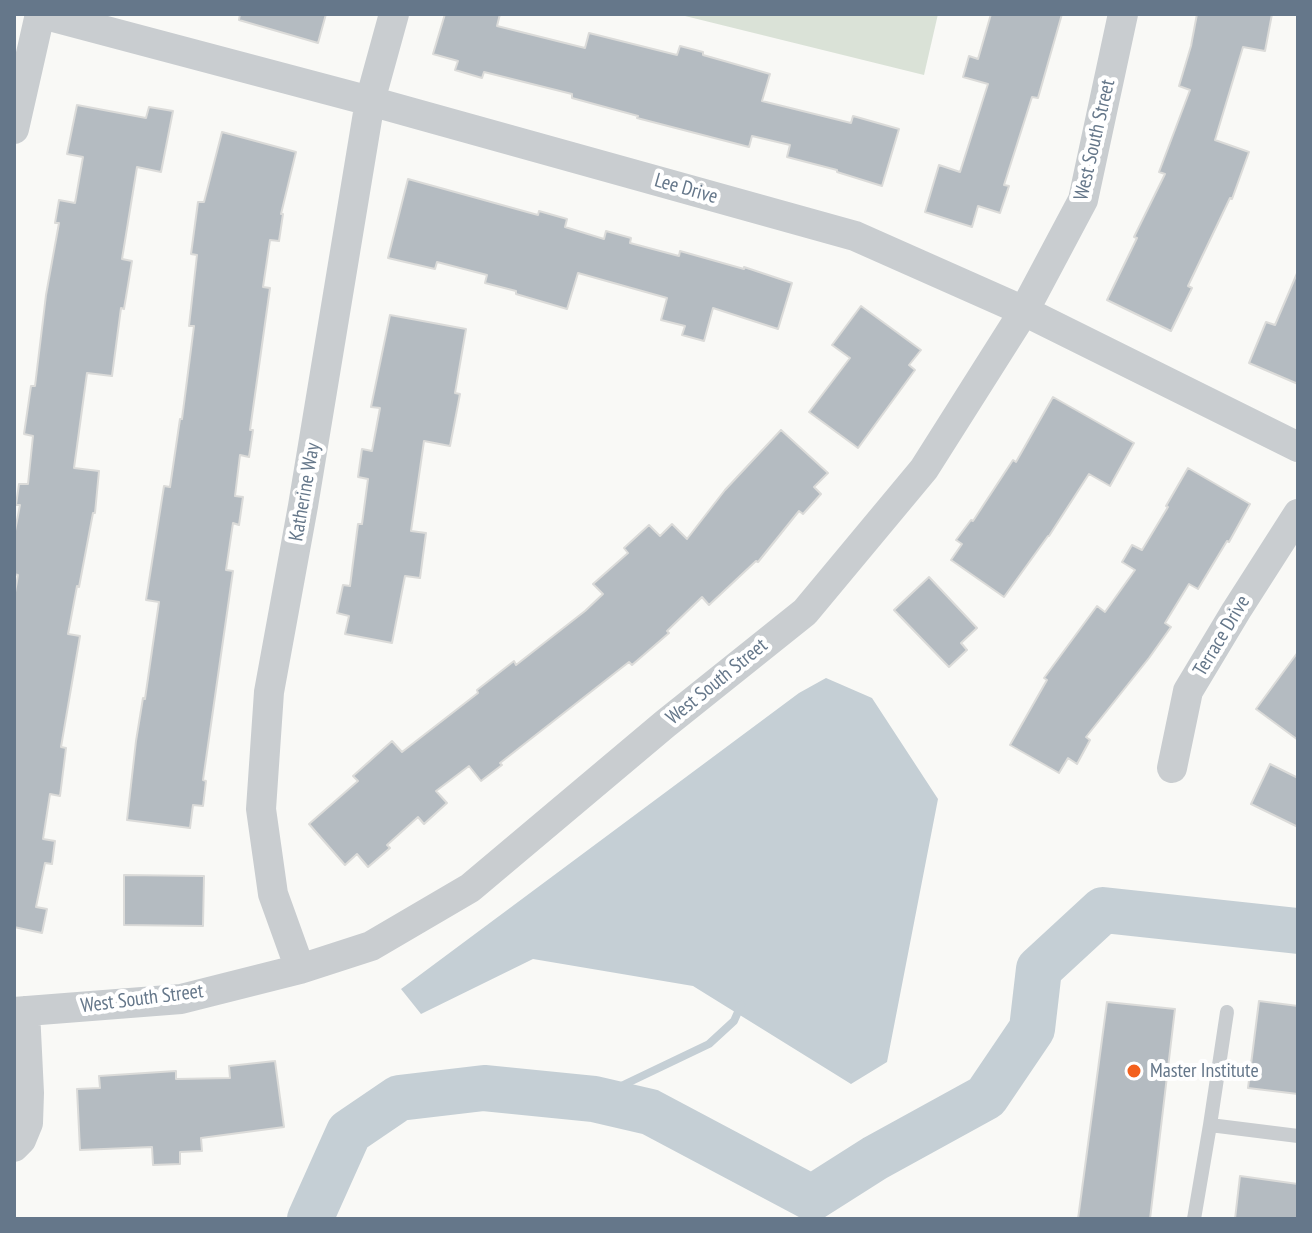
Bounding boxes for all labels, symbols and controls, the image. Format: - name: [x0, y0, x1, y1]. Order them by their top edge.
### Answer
- street label: West South Street: [1069, 77, 1121, 203]
- street label: Lee Drive: [652, 169, 720, 209]
- street label: Katherine Way: [285, 441, 325, 543]
- street label: Terrace Drive: [1189, 591, 1255, 681]
- street label: West South Street: [662, 634, 772, 730]
- street label: West South Street: [79, 980, 205, 1018]
- place label: Master Institute: [1150, 1059, 1259, 1083]
- marker: Master Institute: [1125, 1062, 1143, 1080]

